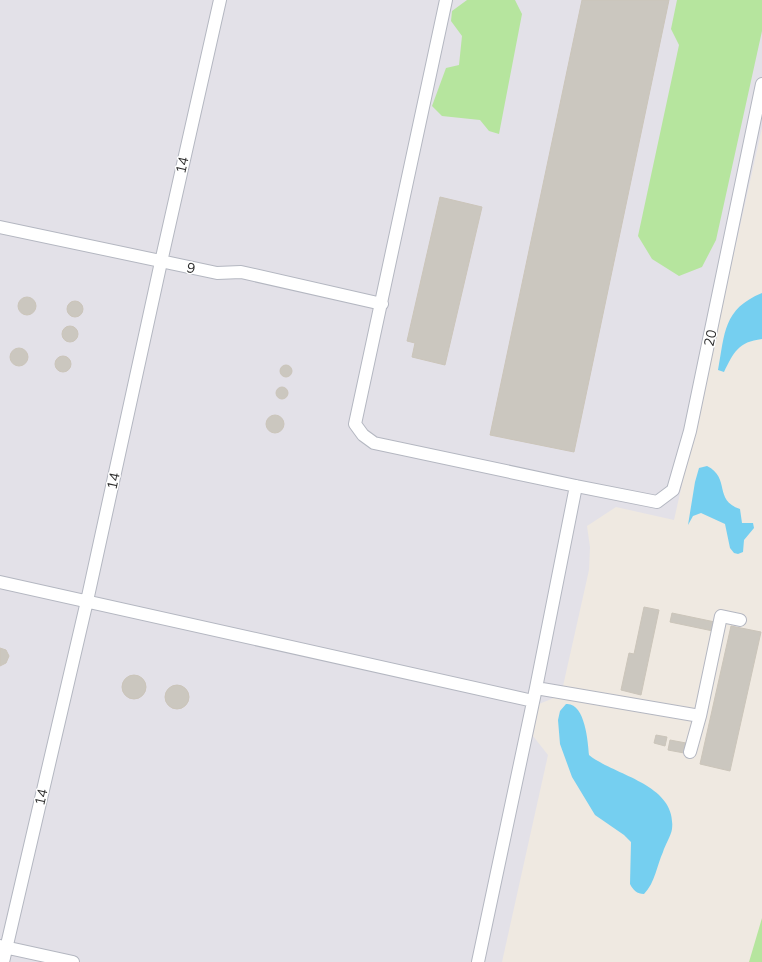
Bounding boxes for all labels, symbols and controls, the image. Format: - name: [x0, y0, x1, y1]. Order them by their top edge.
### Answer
- street label: 14: [171, 154, 193, 175]
- street label: 9: [185, 258, 197, 278]
- street label: 20: [699, 328, 721, 348]
- street label: 14: [102, 470, 124, 491]
- street label: 14: [30, 786, 52, 807]

